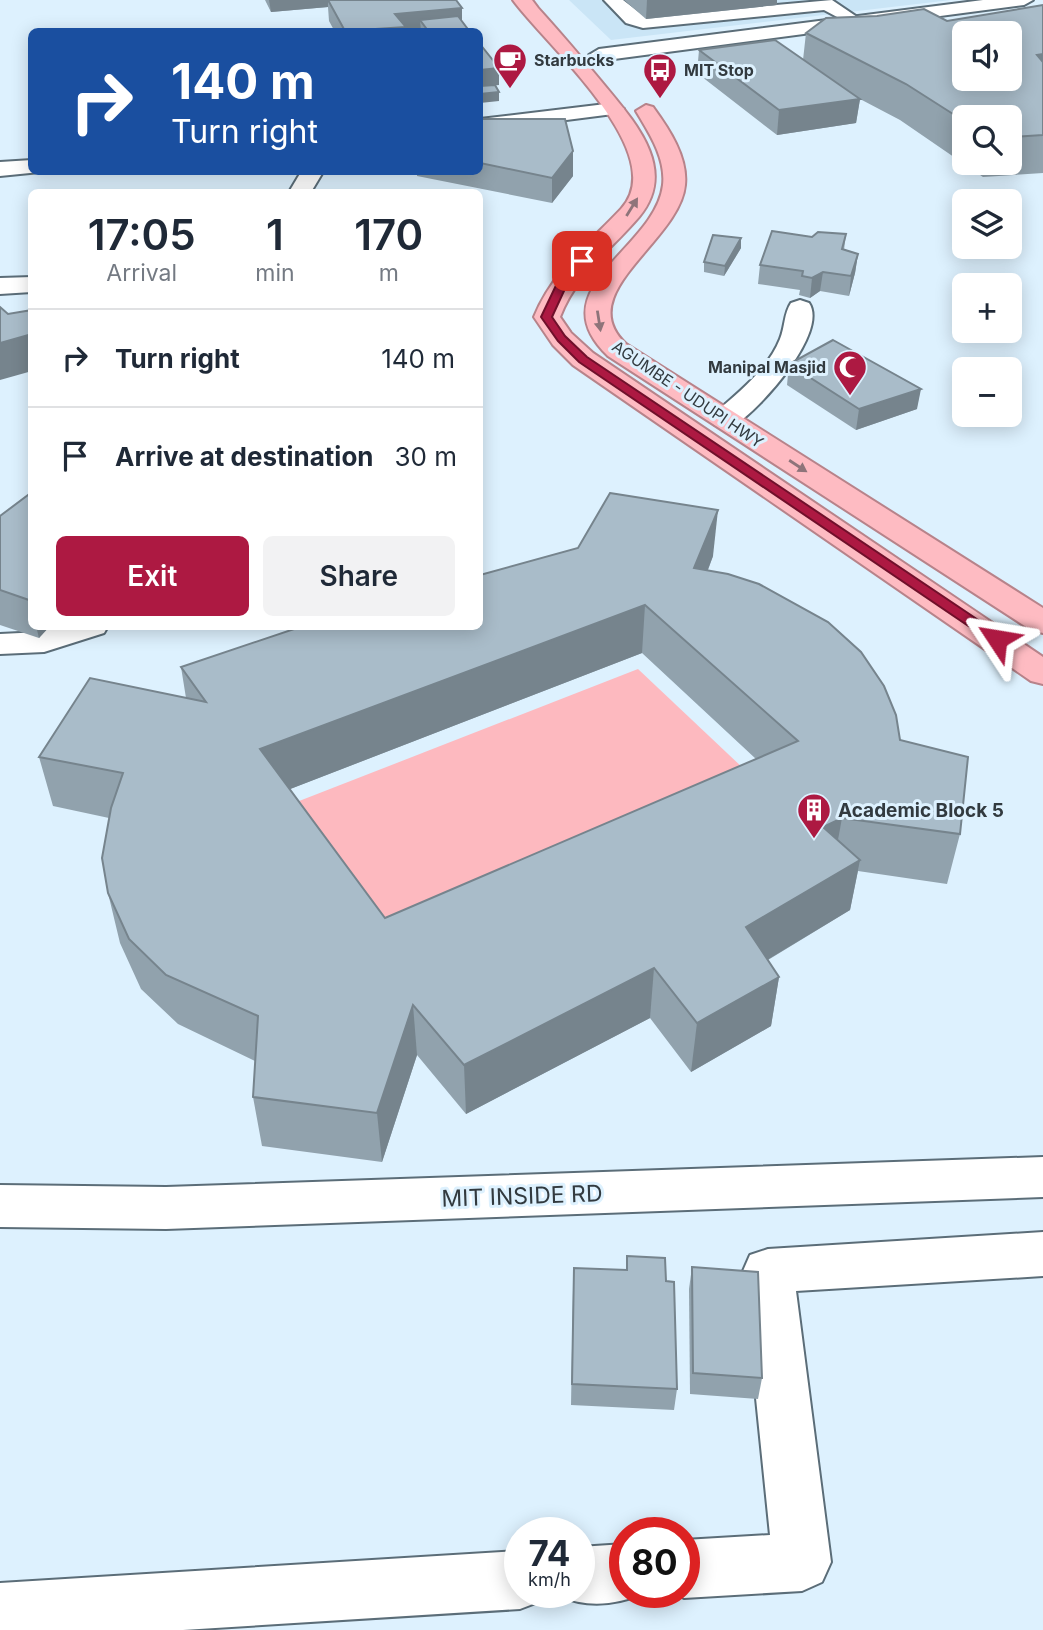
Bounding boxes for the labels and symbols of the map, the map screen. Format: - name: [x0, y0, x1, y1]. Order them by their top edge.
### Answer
- cafe icon: Starbucks: [491, 41, 529, 90]
- place label: Starbucks: [534, 50, 614, 70]
- bus stop icon: MIT Stop: [641, 51, 679, 100]
- place label: MIT Stop: [684, 60, 754, 80]
- one-way arrow: [625, 197, 638, 217]
- pin: [552, 231, 612, 291]
- one-way arrow: [593, 310, 604, 332]
- street label: AGUMBE - UDUPI HWY: [609, 336, 768, 452]
- mosque icon: Manipal Masjid: [831, 348, 869, 397]
- place label: Manipal Masjid: [708, 357, 826, 377]
- one-way arrow: [789, 460, 808, 473]
- position arrow: [960, 602, 1034, 676]
- building icon: Academic Block 5: [795, 791, 833, 840]
- place label: Academic Block 5: [838, 799, 1004, 822]
- street label: MIT INSIDE RD: [441, 1179, 603, 1213]
- speed limit sign: 80: [609, 1517, 700, 1608]

